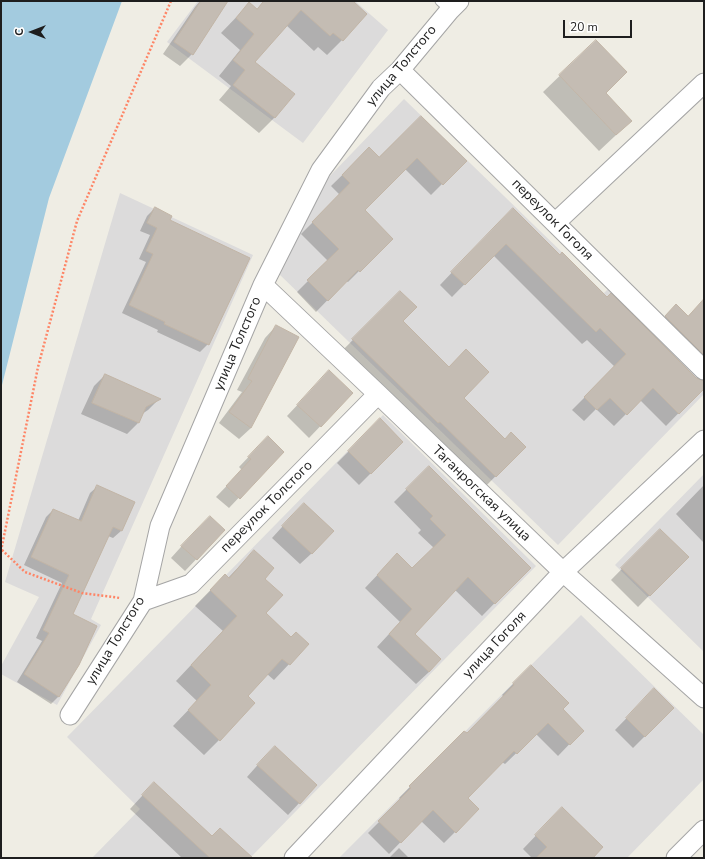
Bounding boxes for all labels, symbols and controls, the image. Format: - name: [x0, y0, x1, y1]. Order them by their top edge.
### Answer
- north arrow: [12, 12, 52, 52]
- scale bar: [565, 12, 634, 38]
- text: 20 m: [570, 19, 598, 35]
- street label: улица Толстого: [363, 22, 441, 110]
- text: С: [12, 28, 27, 36]
- street label: переулок Гоголя: [508, 176, 596, 264]
- street label: улица Толстого: [211, 294, 265, 394]
- street label: Таганрогская улица: [428, 443, 534, 545]
- street label: переулок Толстого: [217, 457, 317, 557]
- street label: улица Толстого: [83, 594, 149, 688]
- street label: улица Гоголя: [460, 608, 530, 682]

